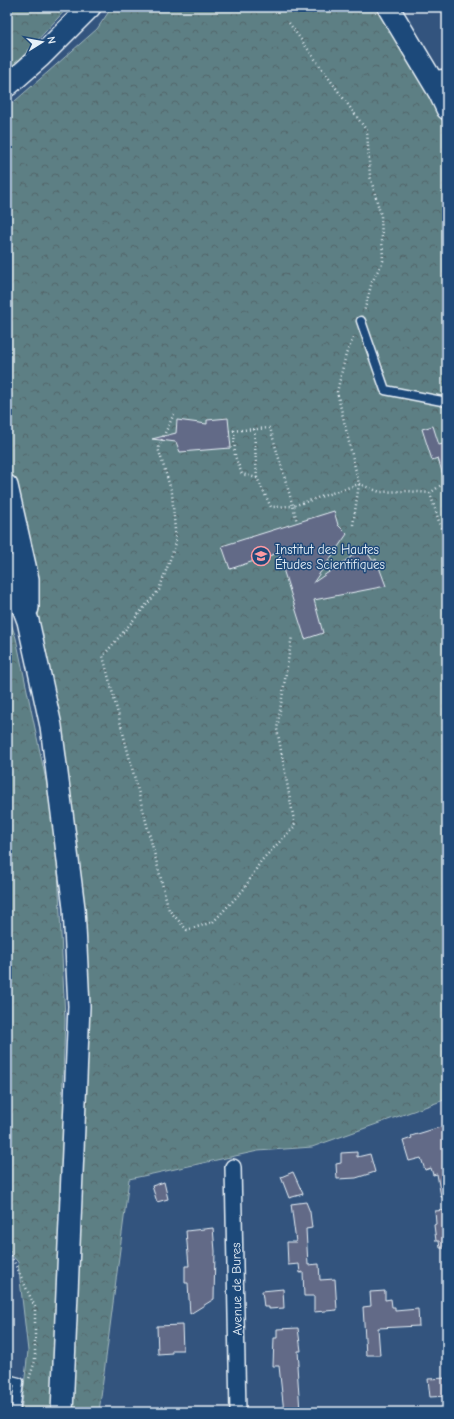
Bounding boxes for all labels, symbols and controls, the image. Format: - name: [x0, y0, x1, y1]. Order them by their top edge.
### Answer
- north arrow: [22, 22, 62, 62]
- text: N: [44, 35, 58, 45]
- place label: Institut des Hautes Études Scientifiques: [275, 542, 385, 572]
- school or university icon: Institut des Hautes Études Scientifiques: [250, 545, 272, 567]
- street label: Avenue de Bures: [228, 1242, 245, 1336]

